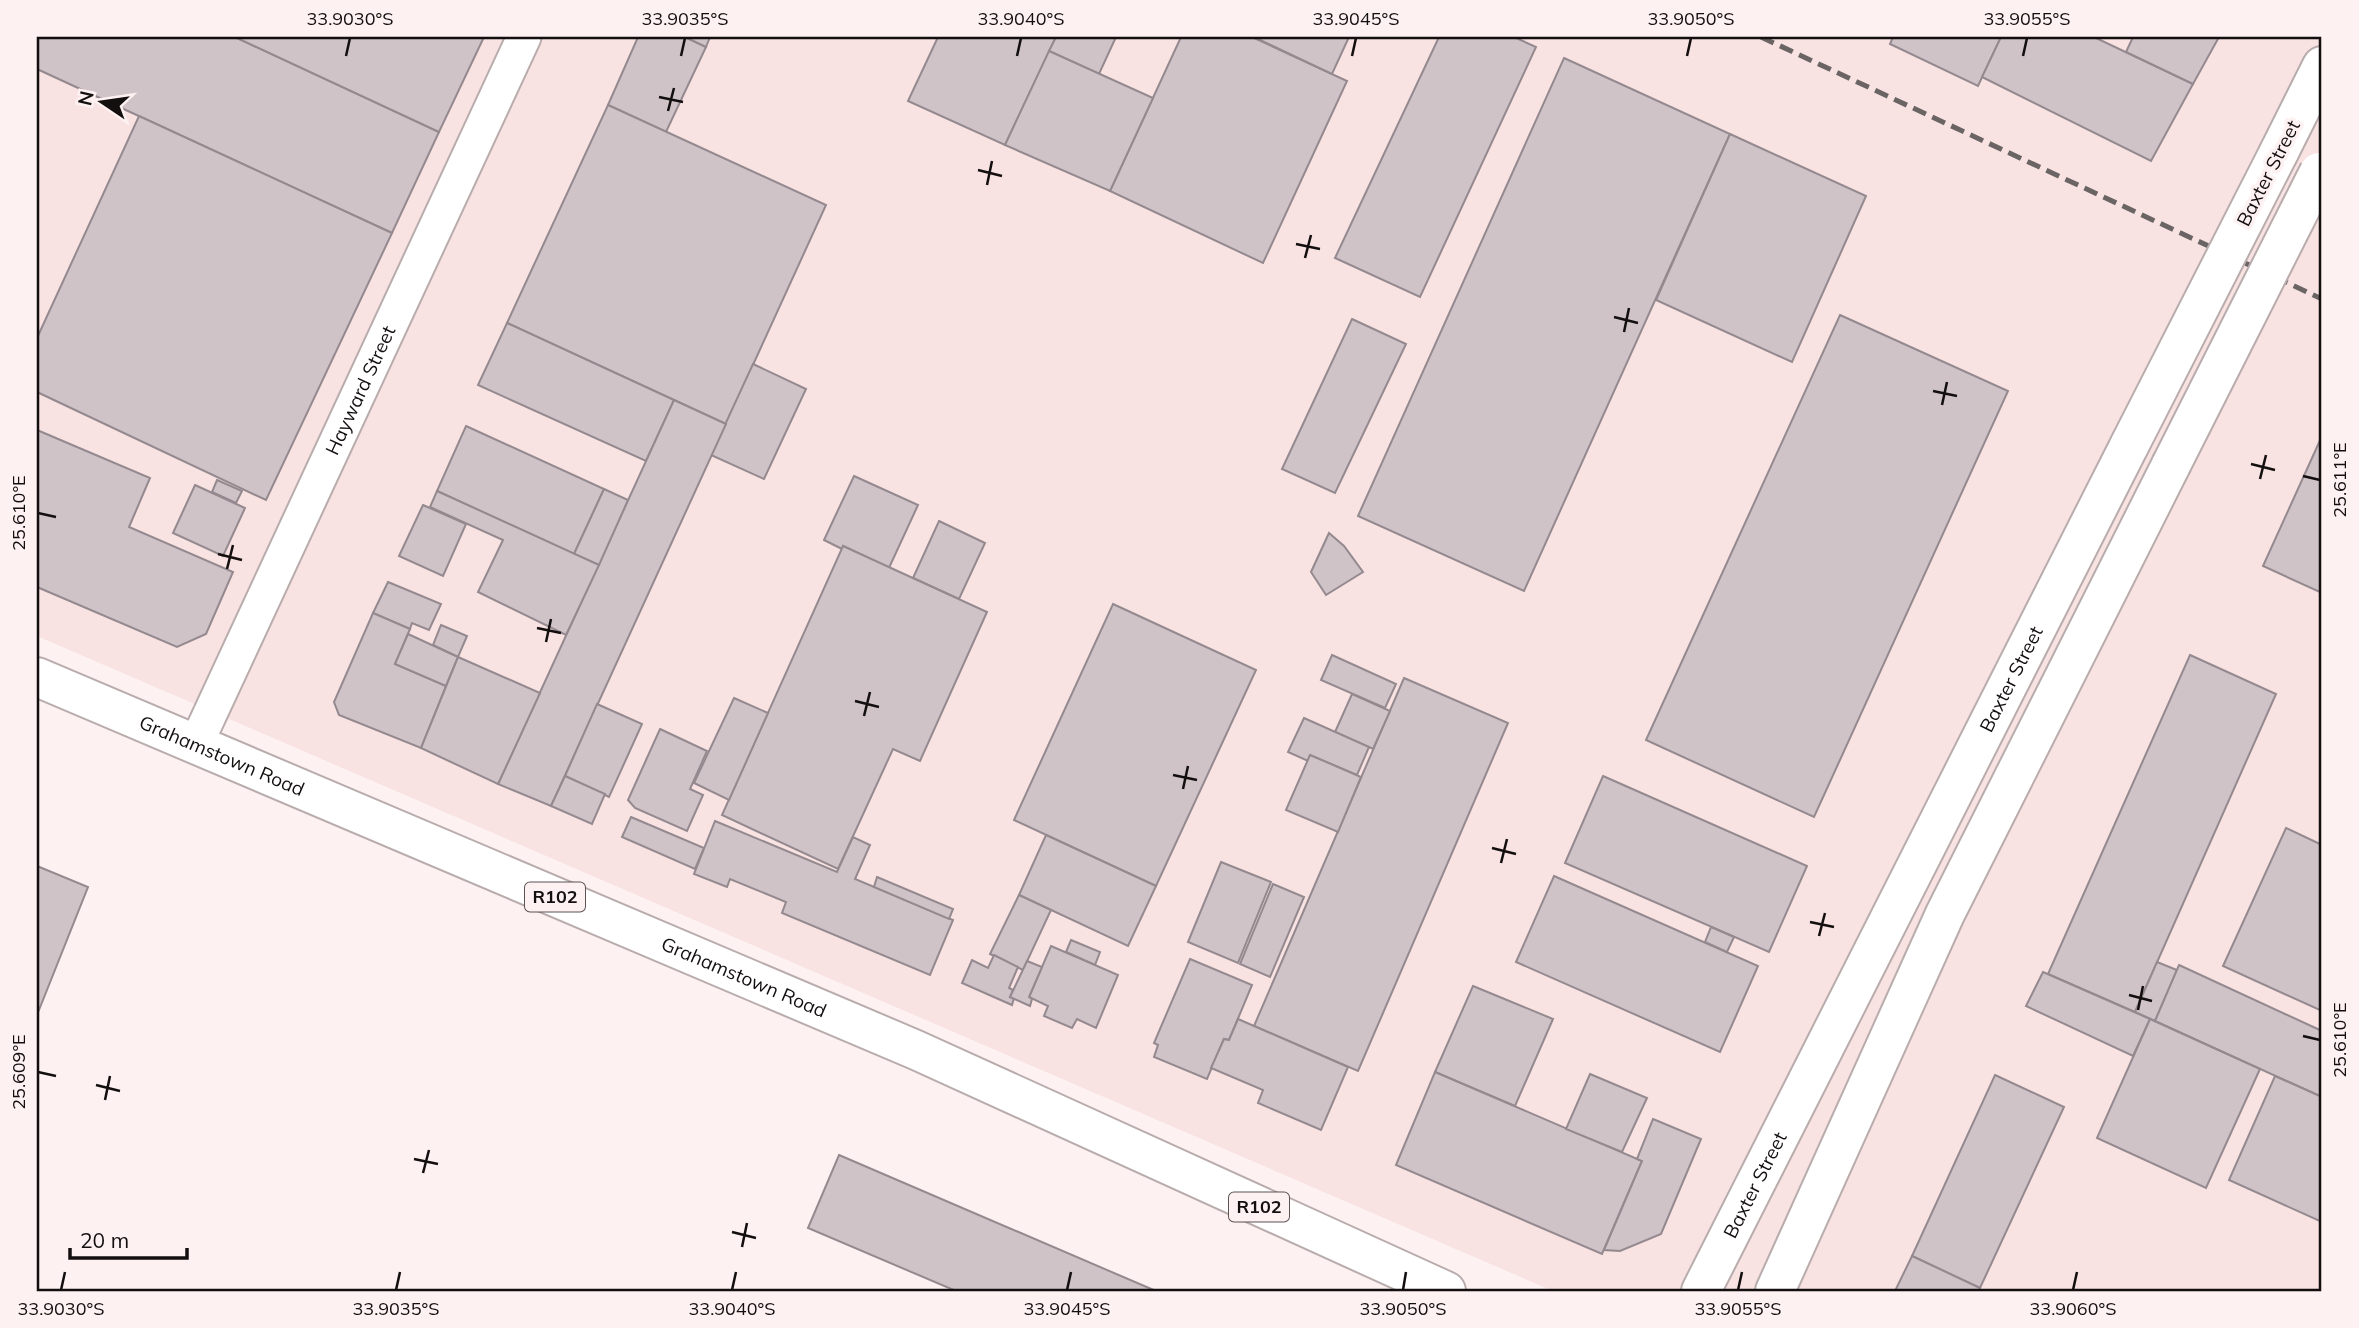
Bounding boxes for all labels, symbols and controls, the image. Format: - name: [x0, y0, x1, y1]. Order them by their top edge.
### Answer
- text: 33.9030°S: [307, 7, 393, 30]
- text: 33.9035°S: [642, 7, 728, 30]
- text: 33.9040°S: [978, 7, 1064, 30]
- text: 33.9045°S: [1313, 7, 1399, 30]
- text: 33.9050°S: [1648, 7, 1734, 30]
- text: 33.9055°S: [1984, 7, 2070, 30]
- north arrow: [66, 66, 136, 136]
- text: N: [72, 88, 99, 108]
- street label: Baxter Street: [2231, 116, 2305, 230]
- street label: Hayward Street: [320, 322, 401, 459]
- text: 25.611°E: [2328, 442, 2351, 518]
- text: 25.610°E: [7, 475, 30, 551]
- street label: Baxter Street: [1974, 622, 2048, 736]
- street label: Grahamstown Road: [136, 710, 308, 801]
- road number: R102: [525, 882, 585, 912]
- street label: Grahamstown Road: [658, 931, 830, 1023]
- text: 25.610°E: [2328, 1002, 2351, 1078]
- text: 25.609°E: [7, 1034, 30, 1110]
- street label: Baxter Street: [1718, 1127, 1792, 1242]
- road number: R102: [1229, 1192, 1289, 1222]
- scale bar: [70, 1216, 187, 1260]
- text: 20 m: [80, 1227, 129, 1253]
- text: 33.9030°S: [18, 1297, 104, 1320]
- text: 33.9035°S: [353, 1297, 439, 1320]
- text: 33.9040°S: [689, 1297, 775, 1320]
- text: 33.9045°S: [1024, 1297, 1110, 1320]
- text: 33.9050°S: [1360, 1297, 1446, 1320]
- text: 33.9055°S: [1695, 1297, 1781, 1320]
- text: 33.9060°S: [2030, 1297, 2116, 1320]

